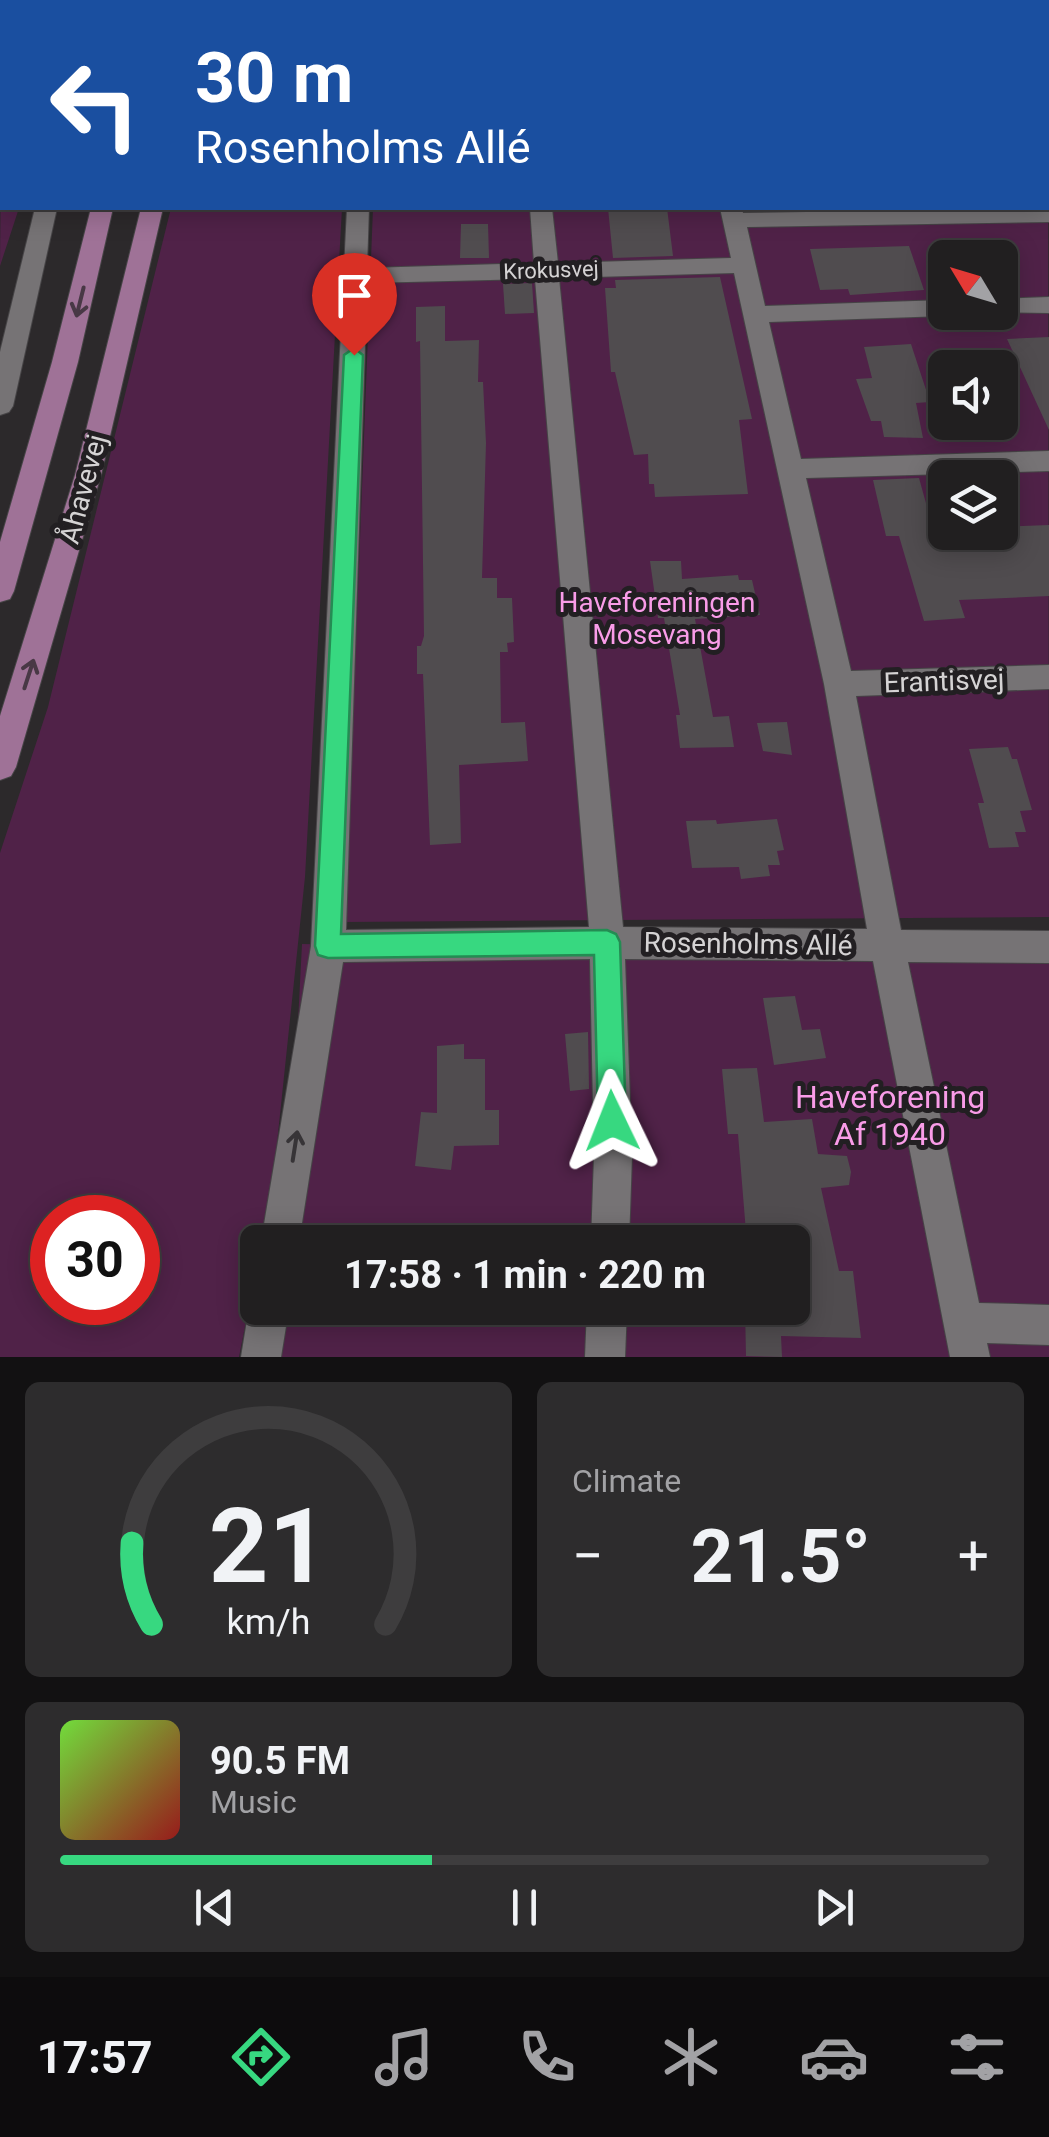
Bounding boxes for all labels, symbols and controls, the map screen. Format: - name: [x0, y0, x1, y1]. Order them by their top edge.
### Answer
- text: 30 m: [195, 37, 353, 119]
- icon: left: [30, 40, 160, 170]
- text: Rosenholms Allé: [195, 121, 531, 174]
- north arrow: [928, 240, 1018, 330]
- map controls: [928, 240, 1018, 550]
- pin: [312, 253, 397, 356]
- street label: Krokusvej: [503, 256, 599, 284]
- icon: arrive: [327, 268, 382, 323]
- one-way arrow: [70, 285, 88, 317]
- button: sound: [928, 350, 1018, 440]
- street label: Åhavevej: [52, 431, 113, 547]
- button: layers: [928, 460, 1018, 550]
- park label: Haveforeningen Mosevang: [559, 586, 755, 651]
- one-way arrow: [22, 658, 40, 690]
- street label: Erantisvej: [883, 662, 1005, 700]
- street label: Rosenholms Allé: [643, 926, 853, 962]
- position arrow: [560, 1069, 664, 1173]
- park label: Haveforening Af 1940: [795, 1078, 985, 1153]
- one-way arrow: [287, 1131, 305, 1163]
- speed limit sign: 30: [30, 1195, 160, 1325]
- text: 17:58 · 1 min · 220 m: [344, 1253, 706, 1297]
- text: Climate: [572, 1462, 681, 1500]
- text: 21: [209, 1486, 328, 1607]
- text: 21.5°: [691, 1512, 871, 1600]
- text: −: [572, 1524, 603, 1588]
- text: +: [958, 1524, 989, 1588]
- text: km/h: [227, 1601, 310, 1643]
- text: 90.5 FM: [210, 1739, 350, 1783]
- text: Music: [210, 1783, 297, 1821]
- icon: previous: [187, 1880, 242, 1935]
- icon: pause: [497, 1880, 552, 1935]
- icon: next: [807, 1880, 862, 1935]
- icon: directions: [226, 2022, 296, 2092]
- icon: music: [369, 2022, 439, 2092]
- icon: phone: [512, 2022, 582, 2092]
- icon: climate: [656, 2022, 726, 2092]
- icon: car: [799, 2022, 869, 2092]
- icon: filters: [942, 2022, 1012, 2092]
- text: 17:57: [37, 2031, 153, 2084]

